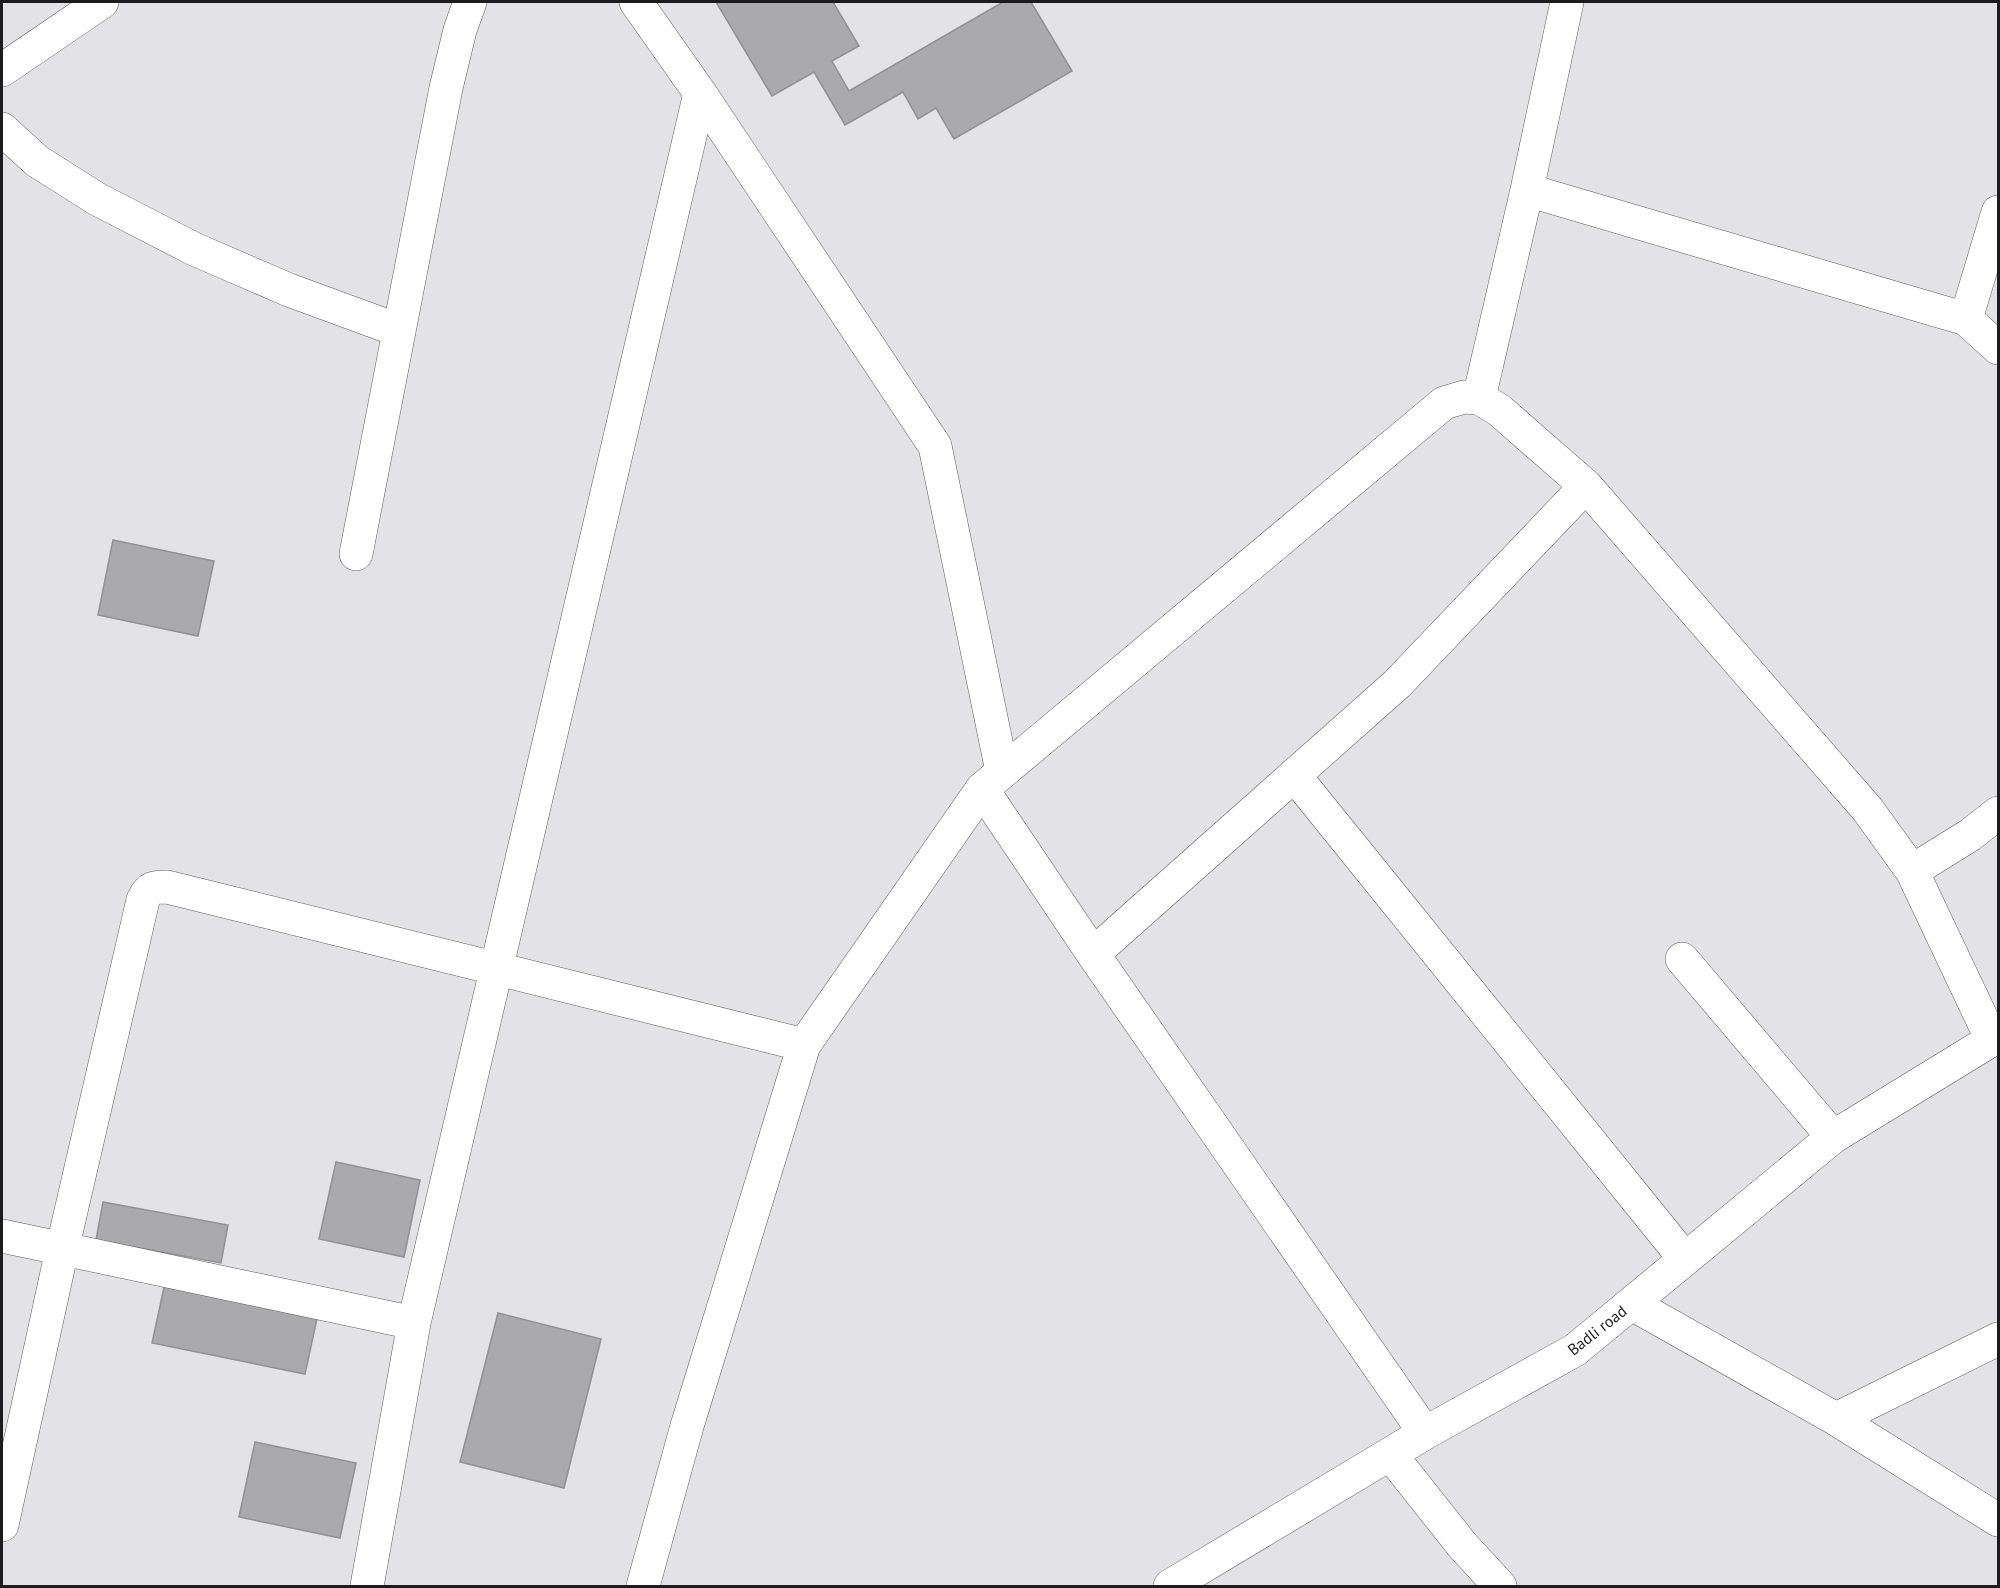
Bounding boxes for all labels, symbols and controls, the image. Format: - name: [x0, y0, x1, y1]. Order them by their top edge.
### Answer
- street label: Badli road: [1563, 1301, 1631, 1359]

